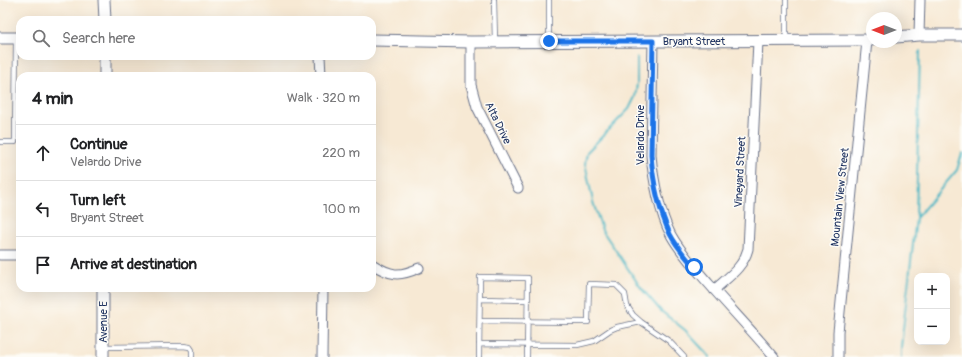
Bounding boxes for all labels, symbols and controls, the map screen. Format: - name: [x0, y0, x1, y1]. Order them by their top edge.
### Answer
- north arrow: [866, 12, 902, 48]
- search box: [16, 16, 376, 60]
- icon: search: [30, 27, 52, 49]
- text: Search here: [62, 29, 135, 48]
- route end: [540, 32, 558, 50]
- street label: Bryant Street: [663, 35, 726, 48]
- text: 4 min: [32, 88, 73, 109]
- text: Walk · 320 m: [287, 90, 360, 106]
- street label: Alta Drive: [482, 100, 514, 147]
- street label: Velardo Drive: [634, 104, 647, 165]
- text: Continue: [70, 135, 128, 154]
- street label: Vineyard Street: [732, 136, 748, 208]
- icon: ahead: [32, 142, 54, 164]
- text: 220 m: [322, 145, 360, 161]
- street label: Mountain View Street: [828, 146, 852, 247]
- text: Velardo Drive: [70, 154, 141, 170]
- text: Turn left: [70, 191, 126, 210]
- icon: left: [32, 198, 54, 220]
- text: 100 m: [323, 201, 360, 217]
- text: Bryant Street: [70, 210, 144, 226]
- icon: arrive: [32, 254, 54, 276]
- text: Arrive at destination: [70, 255, 197, 274]
- route start: [685, 258, 703, 276]
- map controls: [914, 273, 950, 345]
- button: +: [914, 273, 950, 309]
- street label: Avenue E: [97, 301, 110, 343]
- button: −: [914, 309, 950, 345]

